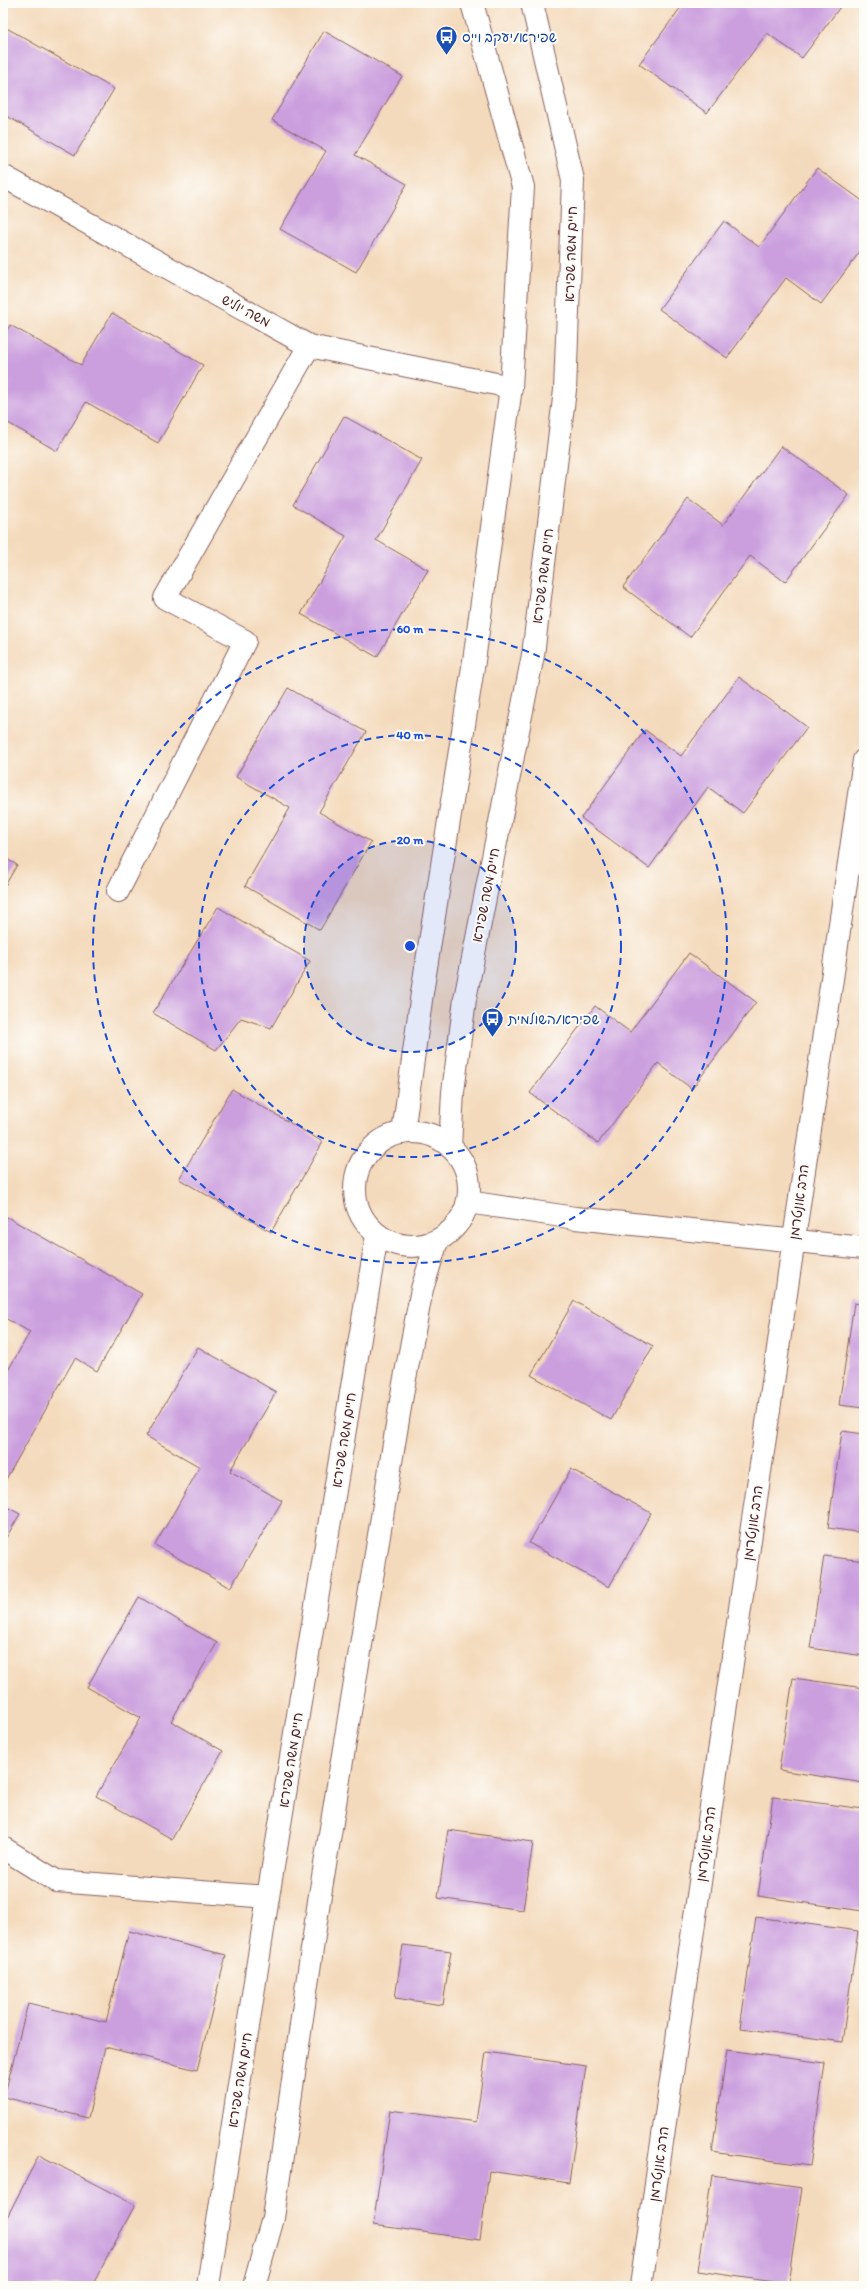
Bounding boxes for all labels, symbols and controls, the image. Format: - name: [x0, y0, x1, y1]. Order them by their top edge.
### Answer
- bus stop icon: שפירא/יעקב וייס: [433, 24, 459, 57]
- place label: שפירא/יעקב וייס: [462, 29, 557, 46]
- street label: חיים משה שפירא: [561, 206, 581, 302]
- street label: משה יוליש: [219, 291, 273, 331]
- street label: חיים משה שפירא: [529, 527, 557, 625]
- text: 60 m: [397, 622, 424, 636]
- text: 40 m: [396, 728, 425, 742]
- text: 20 m: [397, 833, 424, 847]
- street label: חיים משה שפירא: [468, 846, 504, 944]
- centre of rings: [403, 939, 417, 953]
- bus stop icon: שפירא/השולמית: [480, 1006, 506, 1039]
- place label: שפירא/השולמית: [507, 1011, 600, 1028]
- street label: הרב אונטרמן: [785, 1163, 813, 1241]
- street label: חיים משה שפירא: [328, 1391, 360, 1489]
- street label: הרב אונטרמן: [739, 1484, 767, 1562]
- street label: חיים משה שפירא: [275, 1711, 307, 1809]
- street label: הרב אונטרמן: [692, 1805, 720, 1883]
- street label: חיים משה שפירא: [224, 2031, 256, 2129]
- street label: הרב אונטרמן: [645, 2125, 673, 2203]

